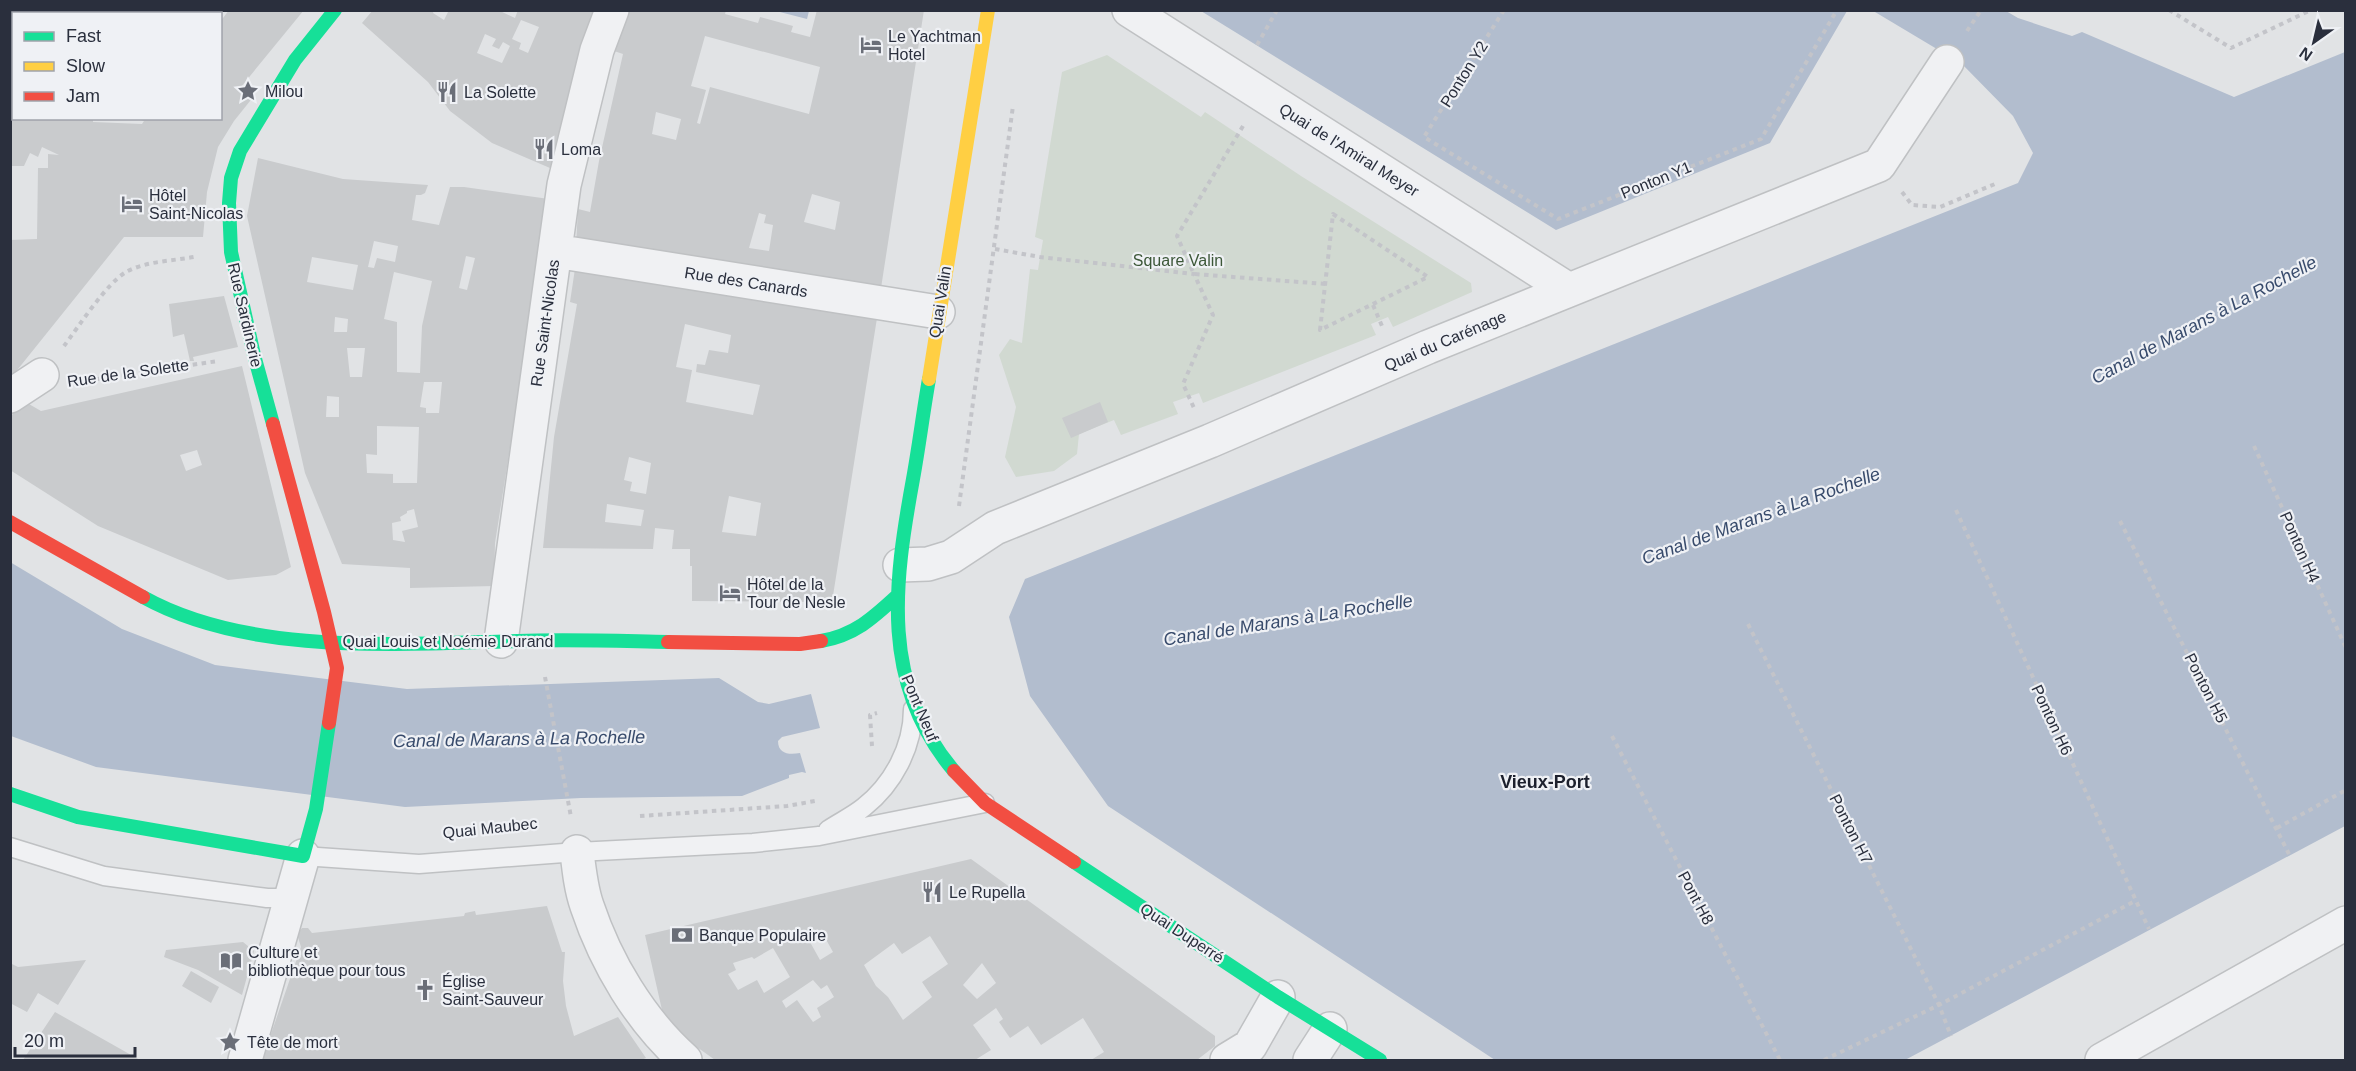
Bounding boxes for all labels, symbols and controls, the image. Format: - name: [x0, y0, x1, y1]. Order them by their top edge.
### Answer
- legend: [12, 12, 222, 120]
- north arrow: [2284, 12, 2344, 72]
- text: Fast: [66, 26, 101, 46]
- place label: Le Yachtman Hotel: [888, 28, 981, 63]
- hotel icon: Le Yachtman Hotel: [859, 33, 883, 57]
- street label: Ponton Y2: [1437, 38, 1491, 110]
- text: N: [2296, 44, 2315, 64]
- text: Slow: [66, 56, 106, 76]
- place icon: Milou: [236, 79, 260, 103]
- restaurant icon: La Solette: [435, 80, 459, 104]
- place label: Milou: [265, 83, 303, 100]
- place label: La Solette: [464, 84, 536, 101]
- text: Jam: [66, 86, 100, 106]
- street label: Quai de l'Amiral Meyer: [1276, 100, 1422, 200]
- restaurant icon: Loma: [532, 137, 556, 161]
- place label: Loma: [561, 141, 601, 158]
- street label: Ponton Y1: [1618, 158, 1694, 202]
- place label: Hôtel Saint-Nicolas: [149, 187, 243, 222]
- hotel icon: Hôtel Saint-Nicolas: [120, 192, 144, 216]
- park label: Square Valin: [1133, 252, 1223, 269]
- water label: Canal de Marans à La Rochelle: [2088, 252, 2320, 388]
- street label: Rue Saint-Nicolas: [528, 258, 562, 388]
- street label: Rue Sardinerie: [225, 261, 265, 369]
- street label: Rue des Canards: [683, 264, 809, 300]
- street label: Quai Valin: [926, 265, 954, 339]
- street label: Quai du Carénage: [1381, 308, 1509, 374]
- street label: Rue de la Solette: [66, 356, 190, 390]
- water label: Canal de Marans à La Rochelle: [1639, 463, 1883, 569]
- street label: Ponton H4: [2277, 509, 2323, 585]
- place label: Hôtel de la Tour de Nesle: [747, 576, 846, 611]
- hotel icon: Hôtel de la Tour de Nesle: [718, 581, 742, 605]
- water label: Canal de Marans à La Rochelle: [1162, 590, 1414, 650]
- street label: Quai Louis et Noémie Durand: [343, 633, 553, 650]
- street label: Ponton H5: [2181, 650, 2231, 726]
- street label: Pont Neuf: [898, 672, 942, 745]
- street label: Ponton H6: [2028, 682, 2076, 758]
- water label: Canal de Marans à La Rochelle: [393, 727, 645, 751]
- district label: Vieux-Port: [1500, 772, 1590, 792]
- street label: Ponton H7: [1826, 791, 1876, 867]
- street label: Quai Maubec: [442, 815, 538, 841]
- street label: Pont H8: [1675, 868, 1717, 928]
- restaurant icon: Le Rupella: [920, 880, 944, 904]
- place label: Le Rupella: [949, 884, 1026, 901]
- street label: Quai Duperré: [1137, 900, 1227, 966]
- bank icon: Banque Populaire: [670, 923, 694, 947]
- place label: Banque Populaire: [699, 927, 826, 944]
- place label: Culture et bibliothèque pour tous: [248, 944, 405, 979]
- library icon: Culture et bibliothèque pour tous: [219, 949, 243, 973]
- place label: Église Saint-Sauveur: [442, 972, 544, 1008]
- church icon: Église Saint-Sauveur: [413, 978, 437, 1002]
- scale bar: [15, 1020, 135, 1058]
- place icon: Tête de mort: [218, 1030, 242, 1054]
- text: 20 m: [24, 1031, 64, 1051]
- place label: Tête de mort: [247, 1034, 338, 1051]

